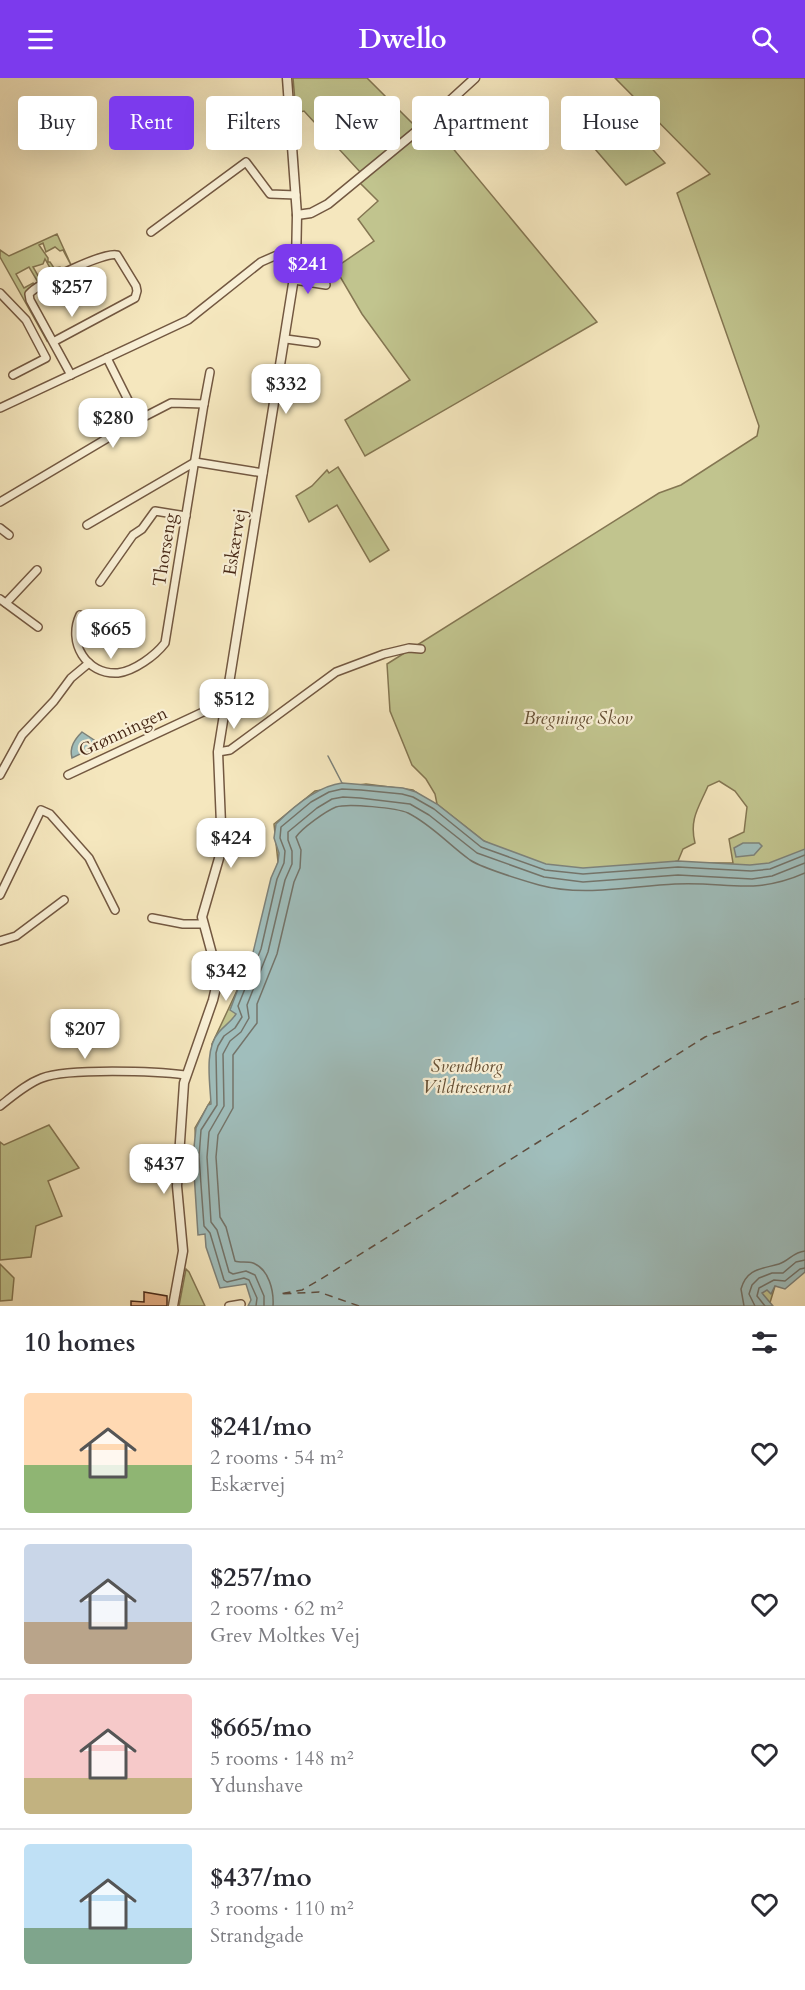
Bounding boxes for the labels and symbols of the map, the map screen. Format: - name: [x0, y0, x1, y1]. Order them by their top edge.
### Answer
- pin: $241: [272, 244, 344, 295]
- pin: $257: [36, 267, 108, 318]
- pin: $332: [250, 364, 322, 415]
- pin: $280: [77, 398, 149, 449]
- street label: Eskærvej: [217, 507, 253, 577]
- street label: Thorseng: [147, 511, 183, 588]
- pin: $665: [75, 609, 147, 660]
- pin: $512: [198, 679, 270, 730]
- street label: Grønningen: [75, 700, 172, 763]
- park label: Bregninge Skov: [524, 706, 634, 731]
- pin: $424: [195, 818, 267, 869]
- pin: $342: [190, 951, 262, 1002]
- pin: $207: [49, 1009, 121, 1060]
- park label: Svendborg Vildtreservat: [422, 1054, 512, 1100]
- pin: $437: [128, 1144, 200, 1195]

